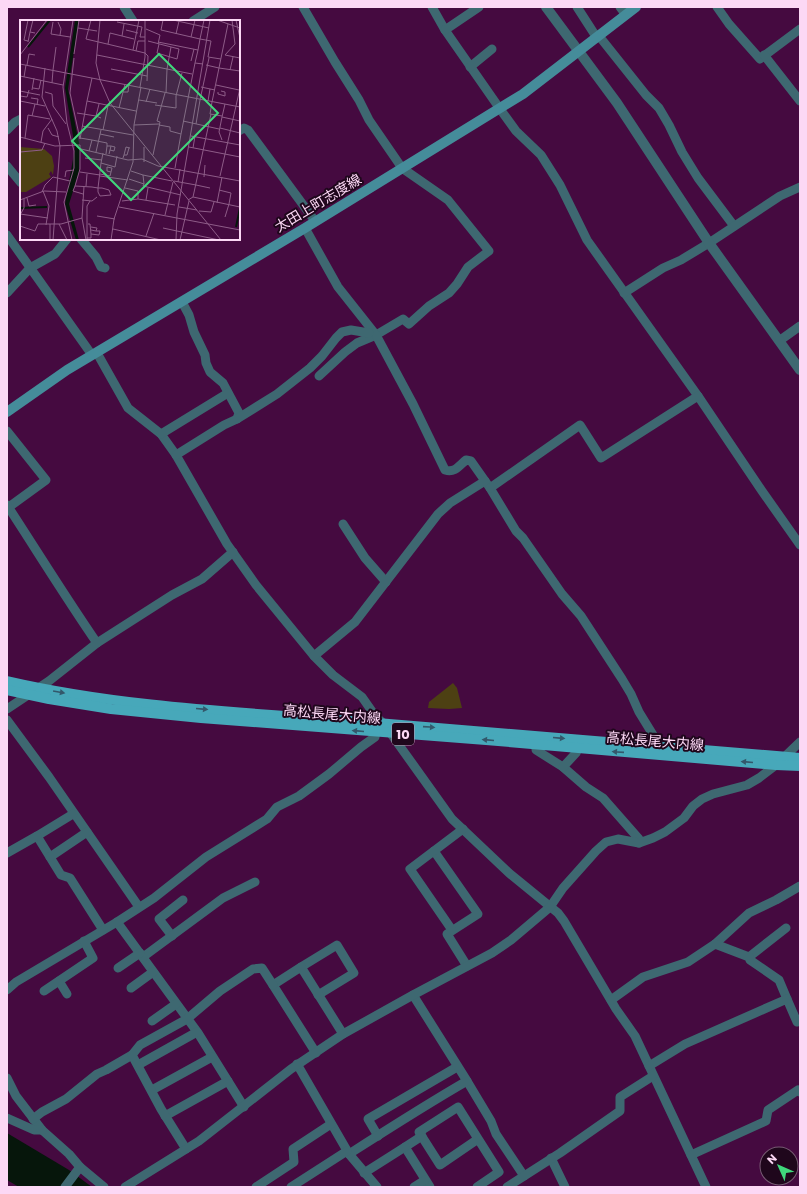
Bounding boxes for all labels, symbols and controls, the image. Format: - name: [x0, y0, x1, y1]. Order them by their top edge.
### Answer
- inset map: [20, 20, 240, 240]
- street label: 太田上町志度線: [271, 169, 365, 237]
- one-way arrow: [53, 689, 65, 695]
- street label: 高松長尾大内線: [282, 700, 382, 728]
- one-way arrow: [196, 706, 208, 713]
- road number: 10: [392, 723, 414, 745]
- one-way arrow: [423, 724, 435, 731]
- one-way arrow: [352, 727, 364, 734]
- street label: 高松長尾大内線: [605, 727, 705, 755]
- one-way arrow: [553, 734, 565, 741]
- one-way arrow: [482, 737, 494, 744]
- one-way arrow: [612, 748, 624, 755]
- one-way arrow: [741, 759, 753, 765]
- north arrow: [759, 1146, 799, 1186]
- text: N: [763, 1150, 781, 1168]

